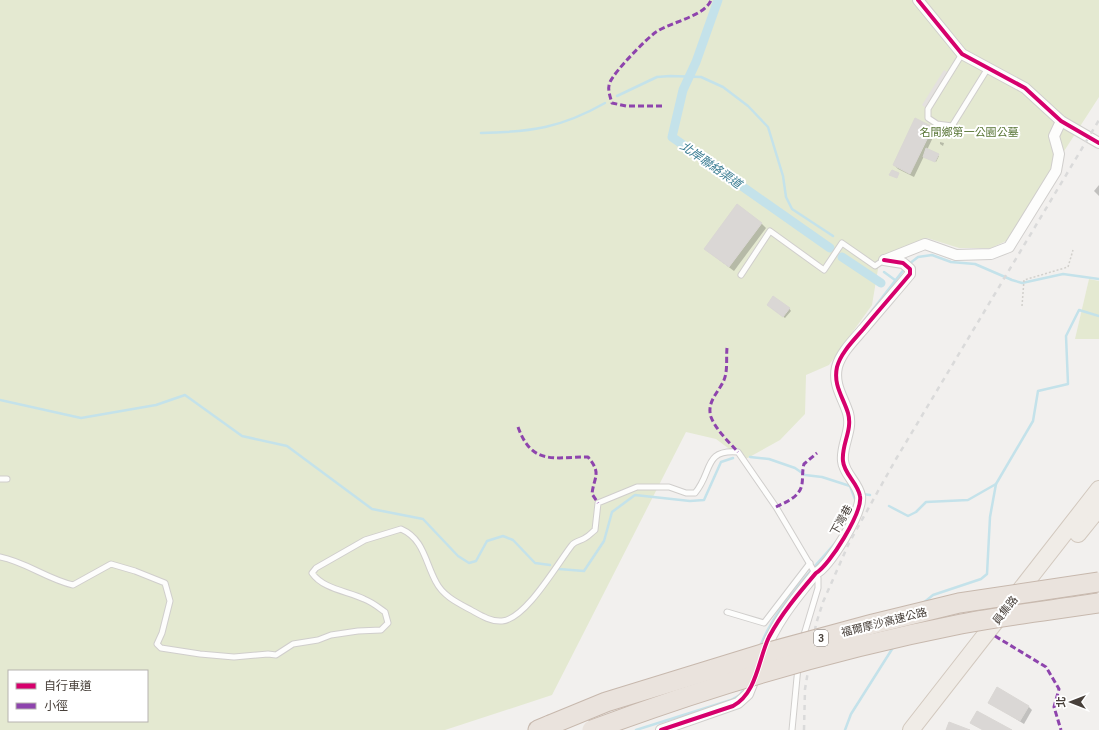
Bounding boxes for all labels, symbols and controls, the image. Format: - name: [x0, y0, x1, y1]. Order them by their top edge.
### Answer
- park label: 名間鄉第一公園公墓: [920, 126, 1019, 139]
- water label: 北岸聯絡渠道: [677, 139, 746, 193]
- street label: 下灣巷: [828, 503, 855, 538]
- street label: 員集路: [990, 593, 1021, 627]
- street label: 福爾摩沙高速公路: [840, 606, 928, 639]
- road number: 3: [814, 630, 828, 646]
- legend: [8, 670, 148, 722]
- text: 自行車道: [44, 679, 92, 693]
- north arrow: [1051, 682, 1091, 722]
- text: 北: [1055, 697, 1068, 708]
- text: 小徑: [44, 699, 68, 713]

